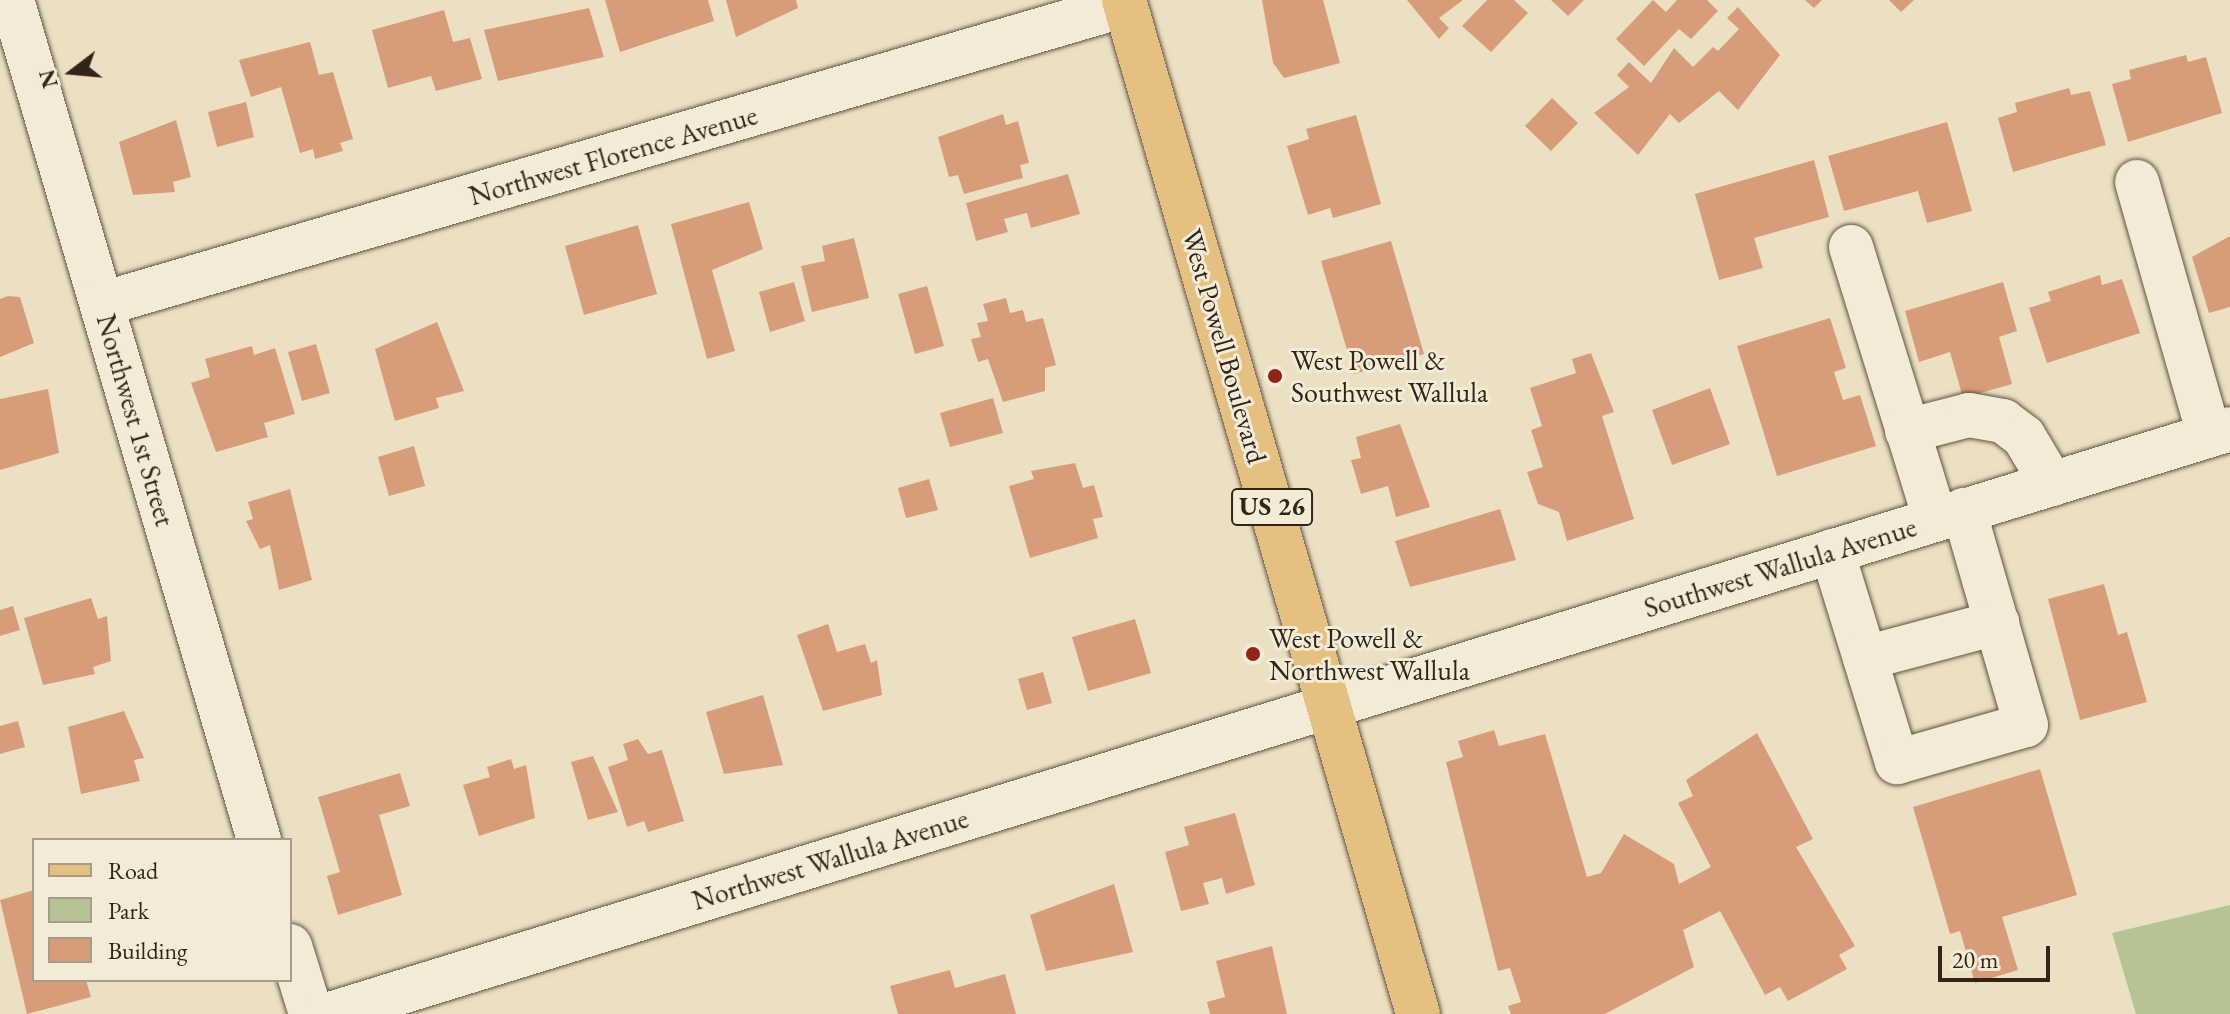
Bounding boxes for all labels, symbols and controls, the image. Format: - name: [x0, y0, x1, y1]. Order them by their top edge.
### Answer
- north arrow: [32, 32, 112, 112]
- text: N: [32, 66, 65, 91]
- street label: Northwest Florence Avenue: [465, 98, 761, 212]
- street label: West Powell Boulevard: [1175, 225, 1275, 467]
- street label: Northwest 1st Street: [90, 310, 182, 530]
- place label: West Powell & Southwest Wallula: [1291, 343, 1488, 409]
- marker: West Powell & Southwest Wallula: [1266, 367, 1284, 385]
- road number: US 26: [1230, 485, 1314, 529]
- street label: Southwest Wallula Avenue: [1640, 510, 1920, 624]
- place label: West Powell & Northwest Wallula: [1269, 621, 1470, 687]
- marker: West Powell & Northwest Wallula: [1244, 645, 1262, 663]
- street label: Northwest Wallula Avenue: [688, 801, 972, 917]
- legend: [32, 838, 292, 982]
- text: Road: [108, 855, 158, 886]
- text: Park: [108, 895, 149, 926]
- scale bar: [1942, 930, 2054, 980]
- text: Building: [108, 935, 188, 966]
- text: 20 m: [1952, 944, 1999, 975]

